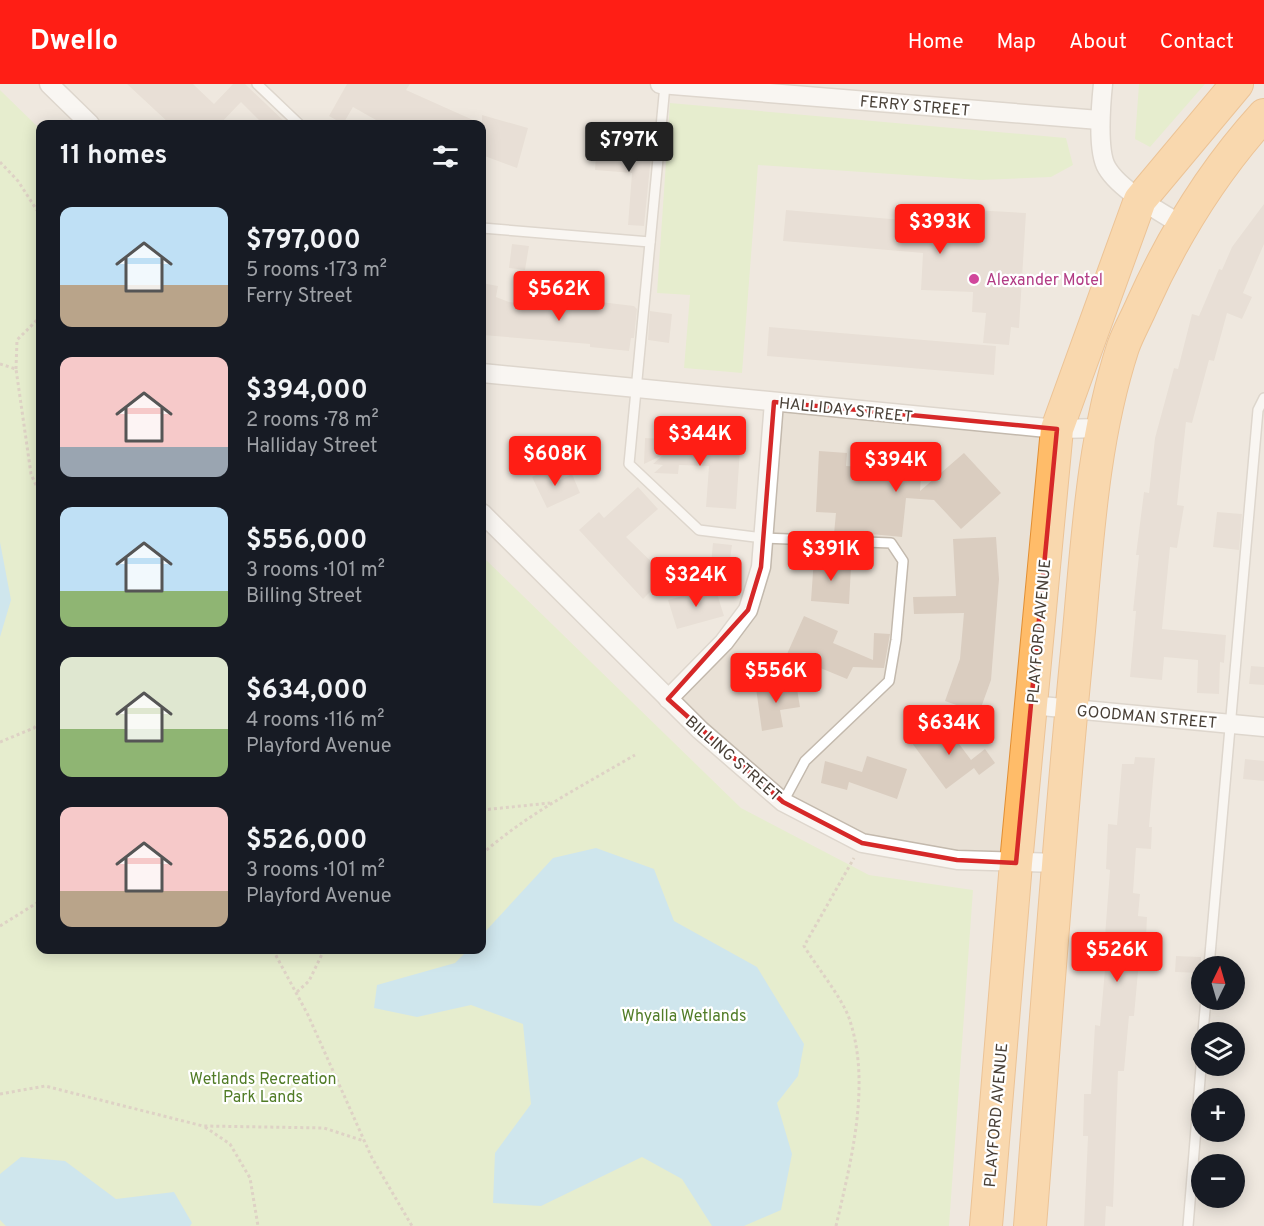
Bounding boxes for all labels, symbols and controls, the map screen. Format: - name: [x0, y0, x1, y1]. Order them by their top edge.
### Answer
- text: Dwello: [30, 24, 118, 60]
- text: Home: [908, 29, 964, 56]
- text: Map: [997, 29, 1036, 56]
- text: About: [1069, 29, 1127, 56]
- text: Contact: [1160, 29, 1234, 56]
- street label: FERRY STREET: [859, 92, 971, 122]
- pin: $797K: [587, 122, 671, 173]
- text: $797K: [599, 128, 659, 154]
- text: 11 homes: [60, 140, 167, 173]
- icon: filters: [429, 140, 462, 173]
- pin: $393K: [898, 204, 982, 255]
- text: $393K: [909, 210, 971, 236]
- text: $797,000: [246, 225, 361, 258]
- icon: home: [108, 231, 180, 303]
- text: 5 rooms · 173 m²: [246, 258, 387, 284]
- pin: $562K: [517, 271, 601, 322]
- place label: Alexander Motel: [986, 271, 1103, 291]
- marker: Alexander Motel: [967, 272, 981, 286]
- text: $562K: [528, 277, 590, 303]
- text: Ferry Street: [246, 284, 353, 310]
- text: $394,000: [246, 375, 368, 408]
- icon: home: [108, 381, 180, 453]
- street label: HALLIDAY STREET: [778, 394, 914, 428]
- text: 2 rooms · 78 m²: [246, 408, 379, 434]
- pin: $344K: [658, 416, 742, 467]
- text: $344K: [668, 422, 732, 448]
- text: Halliday Street: [246, 434, 378, 460]
- pin: $608K: [513, 436, 597, 487]
- text: $608K: [523, 442, 587, 468]
- pin: $394K: [854, 442, 938, 493]
- text: $394K: [864, 448, 928, 474]
- text: $556,000: [246, 525, 367, 558]
- icon: home: [108, 531, 180, 603]
- pin: $391K: [789, 531, 873, 582]
- text: $391K: [802, 537, 860, 563]
- pin: $324K: [654, 557, 738, 608]
- text: 3 rooms · 101 m²: [246, 558, 385, 584]
- street label: PLAYFORD AVENUE: [1024, 558, 1056, 704]
- text: $324K: [665, 563, 727, 589]
- text: Billing Street: [246, 584, 362, 610]
- pin: $556K: [734, 653, 818, 704]
- text: $556K: [745, 659, 807, 685]
- text: $634,000: [246, 675, 368, 708]
- icon: home: [108, 681, 180, 753]
- street label: GOODMAN STREET: [1076, 702, 1218, 734]
- pin: $634K: [907, 705, 991, 756]
- text: 4 rooms · 116 m²: [246, 708, 384, 734]
- text: $634K: [917, 711, 981, 737]
- street label: BILLING STREET: [681, 712, 785, 807]
- text: Playford Avenue: [246, 734, 391, 760]
- text: $526,000: [246, 825, 367, 858]
- icon: home: [108, 831, 180, 903]
- text: 3 rooms · 101 m²: [246, 858, 385, 884]
- text: Playford Avenue: [246, 884, 391, 910]
- pin: $526K: [1075, 932, 1159, 983]
- text: $526K: [1086, 938, 1148, 964]
- north arrow: [1191, 956, 1245, 1010]
- map controls: [1191, 956, 1245, 1208]
- park label: Whyalla Wetlands: [621, 1007, 747, 1027]
- button: layers: [1191, 1022, 1245, 1076]
- street label: PLAYFORD AVENUE: [981, 1042, 1013, 1188]
- park label: Wetlands Recreation Park Lands: [190, 1070, 336, 1108]
- button: +: [1191, 1088, 1245, 1142]
- button: −: [1191, 1154, 1245, 1208]

